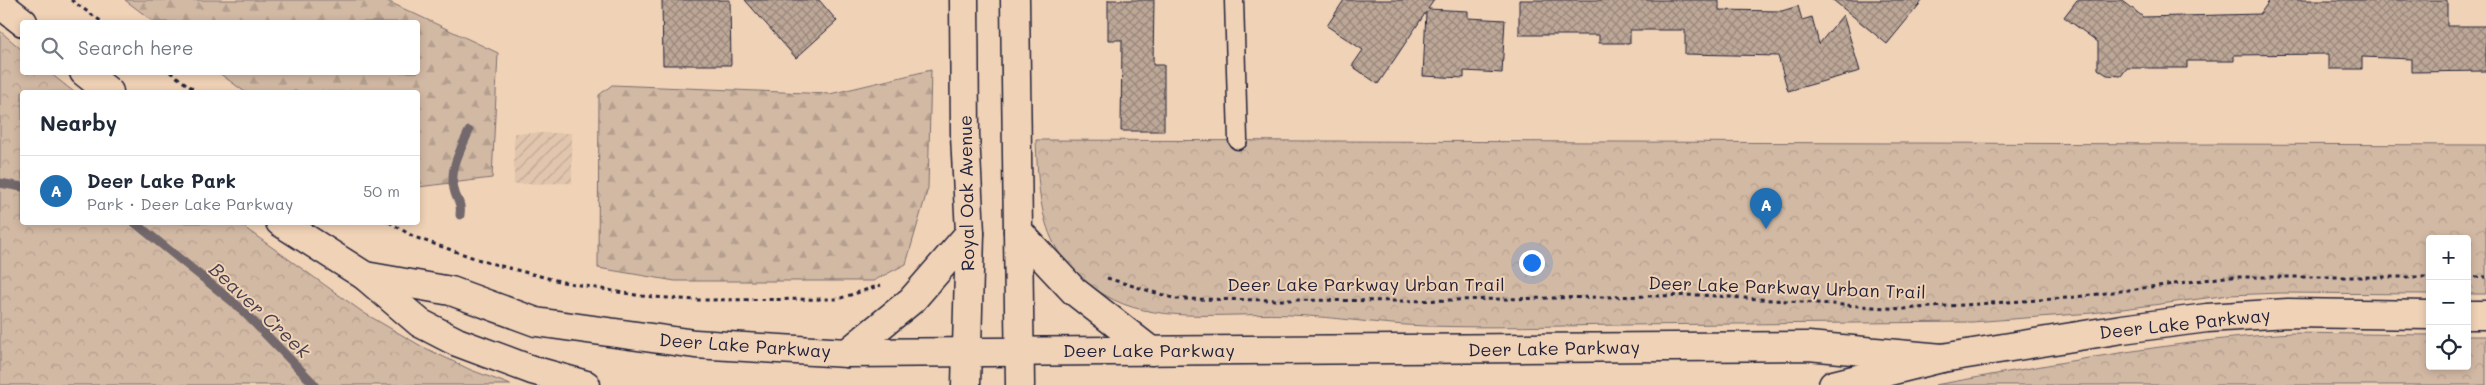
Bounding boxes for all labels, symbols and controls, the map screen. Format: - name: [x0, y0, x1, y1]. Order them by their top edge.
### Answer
- search box: [20, 20, 420, 75]
- icon: search: [38, 34, 66, 62]
- text: Search here: [78, 35, 194, 60]
- text: Nearby: [40, 109, 117, 136]
- street label: Royal Oak Avenue: [953, 115, 979, 271]
- text: Deer Lake Park: [87, 168, 236, 193]
- text: A: [50, 180, 62, 201]
- text: 50 m: [363, 180, 400, 201]
- pin: A: [1750, 188, 1782, 229]
- text: Park · Deer Lake Parkway: [87, 193, 293, 214]
- map controls: [2426, 235, 2471, 370]
- button: +: [2426, 235, 2471, 280]
- your location: [1519, 250, 1545, 276]
- water label: Beaver Creek: [204, 256, 317, 364]
- street label: Deer Lake Parkway Urban Trail: [1648, 270, 1926, 304]
- street label: Deer Lake Parkway Urban Trail: [1227, 272, 1505, 296]
- button: −: [2426, 280, 2471, 325]
- street label: Deer Lake Parkway: [2098, 302, 2272, 344]
- button: locate: [2426, 325, 2471, 370]
- street label: Deer Lake Parkway: [658, 327, 832, 363]
- street label: Deer Lake Parkway: [1468, 335, 1640, 361]
- street label: Deer Lake Parkway: [1063, 338, 1235, 362]

